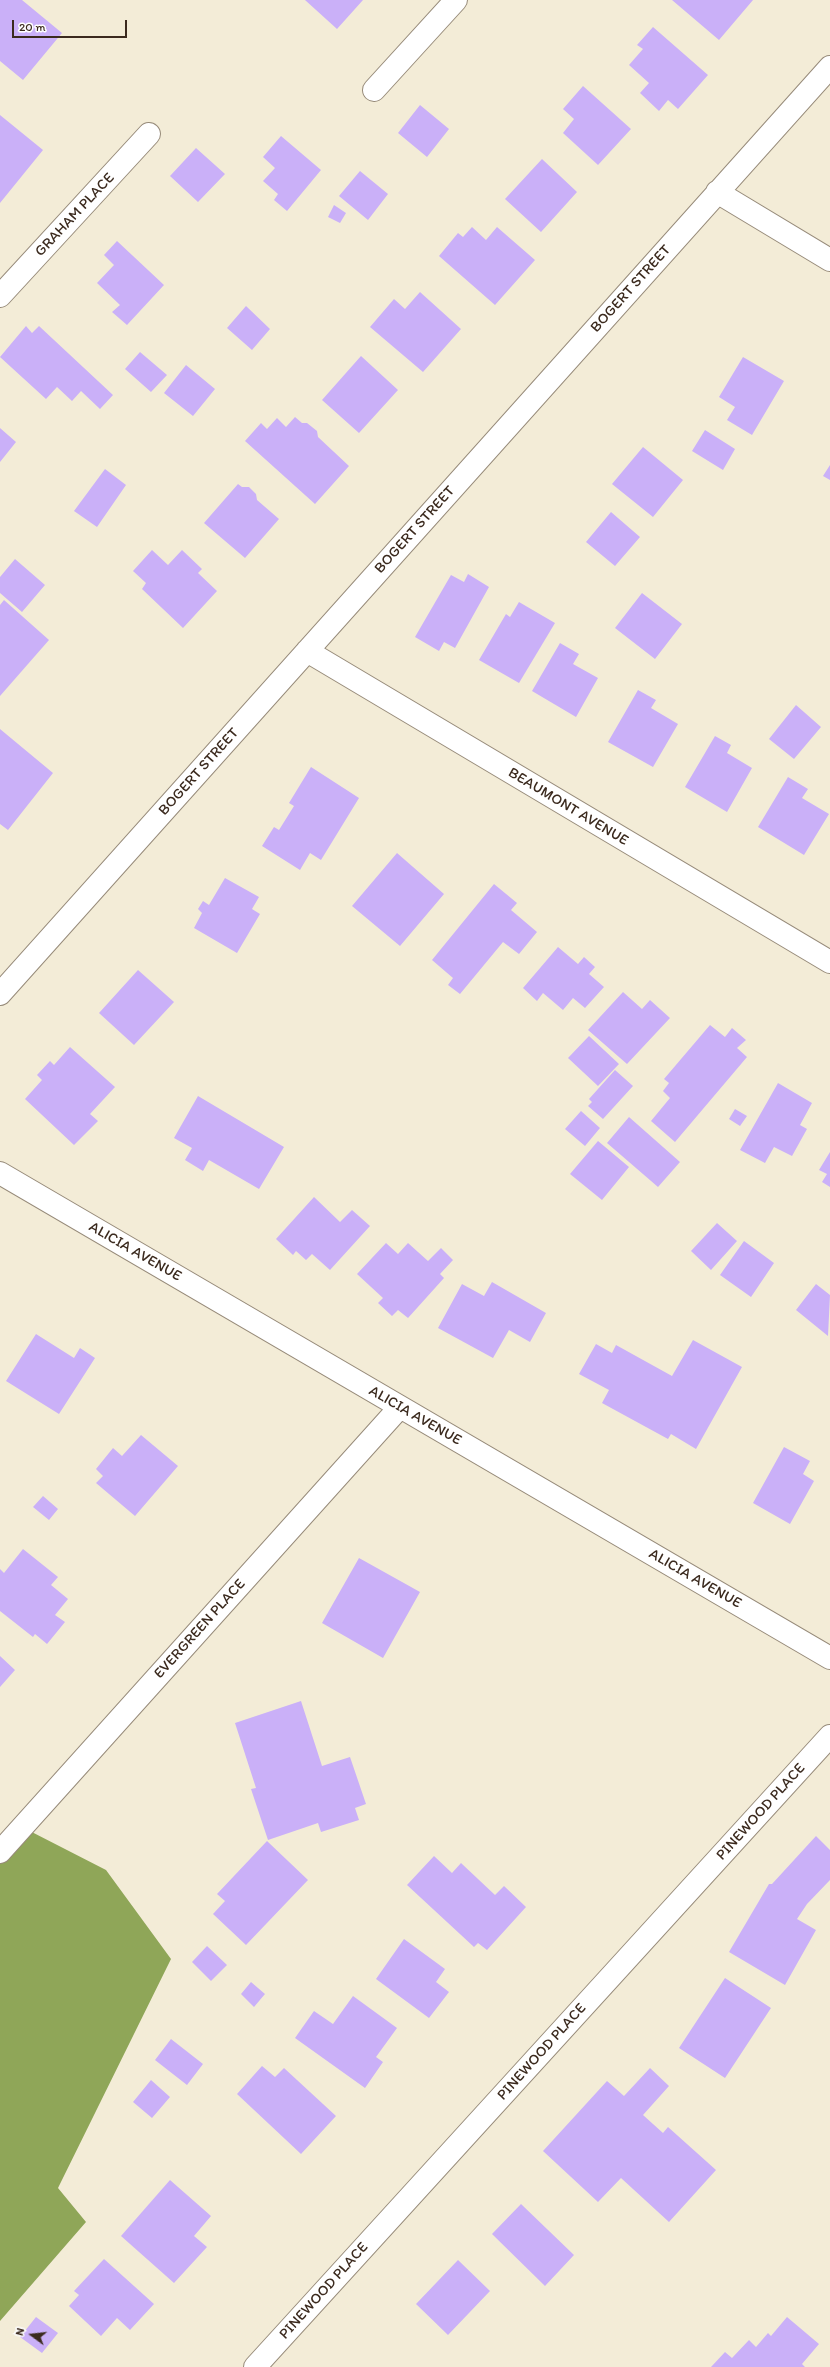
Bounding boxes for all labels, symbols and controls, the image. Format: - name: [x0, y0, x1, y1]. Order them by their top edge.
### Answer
- scale bar: [14, 12, 129, 38]
- text: 20 m: [19, 20, 46, 34]
- street label: GRAHAM PLACE: [32, 169, 118, 261]
- street label: BOGERT STREET: [587, 242, 675, 336]
- street label: BOGERT STREET: [371, 483, 459, 577]
- street label: BOGERT STREET: [155, 725, 243, 819]
- street label: BEAUMONT AVENUE: [505, 764, 631, 850]
- street label: ALICIA AVENUE: [85, 1218, 185, 1286]
- street label: ALICIA AVENUE: [365, 1382, 465, 1450]
- street label: ALICIA AVENUE: [645, 1545, 745, 1613]
- street label: EVERGREEN PLACE: [150, 1575, 250, 1683]
- street label: PINEWOOD PLACE: [713, 1760, 809, 1864]
- street label: PINEWOOD PLACE: [494, 2000, 590, 2104]
- street label: PINEWOOD PLACE: [276, 2239, 372, 2343]
- north arrow: [12, 2315, 52, 2355]
- text: N: [13, 2326, 27, 2337]

